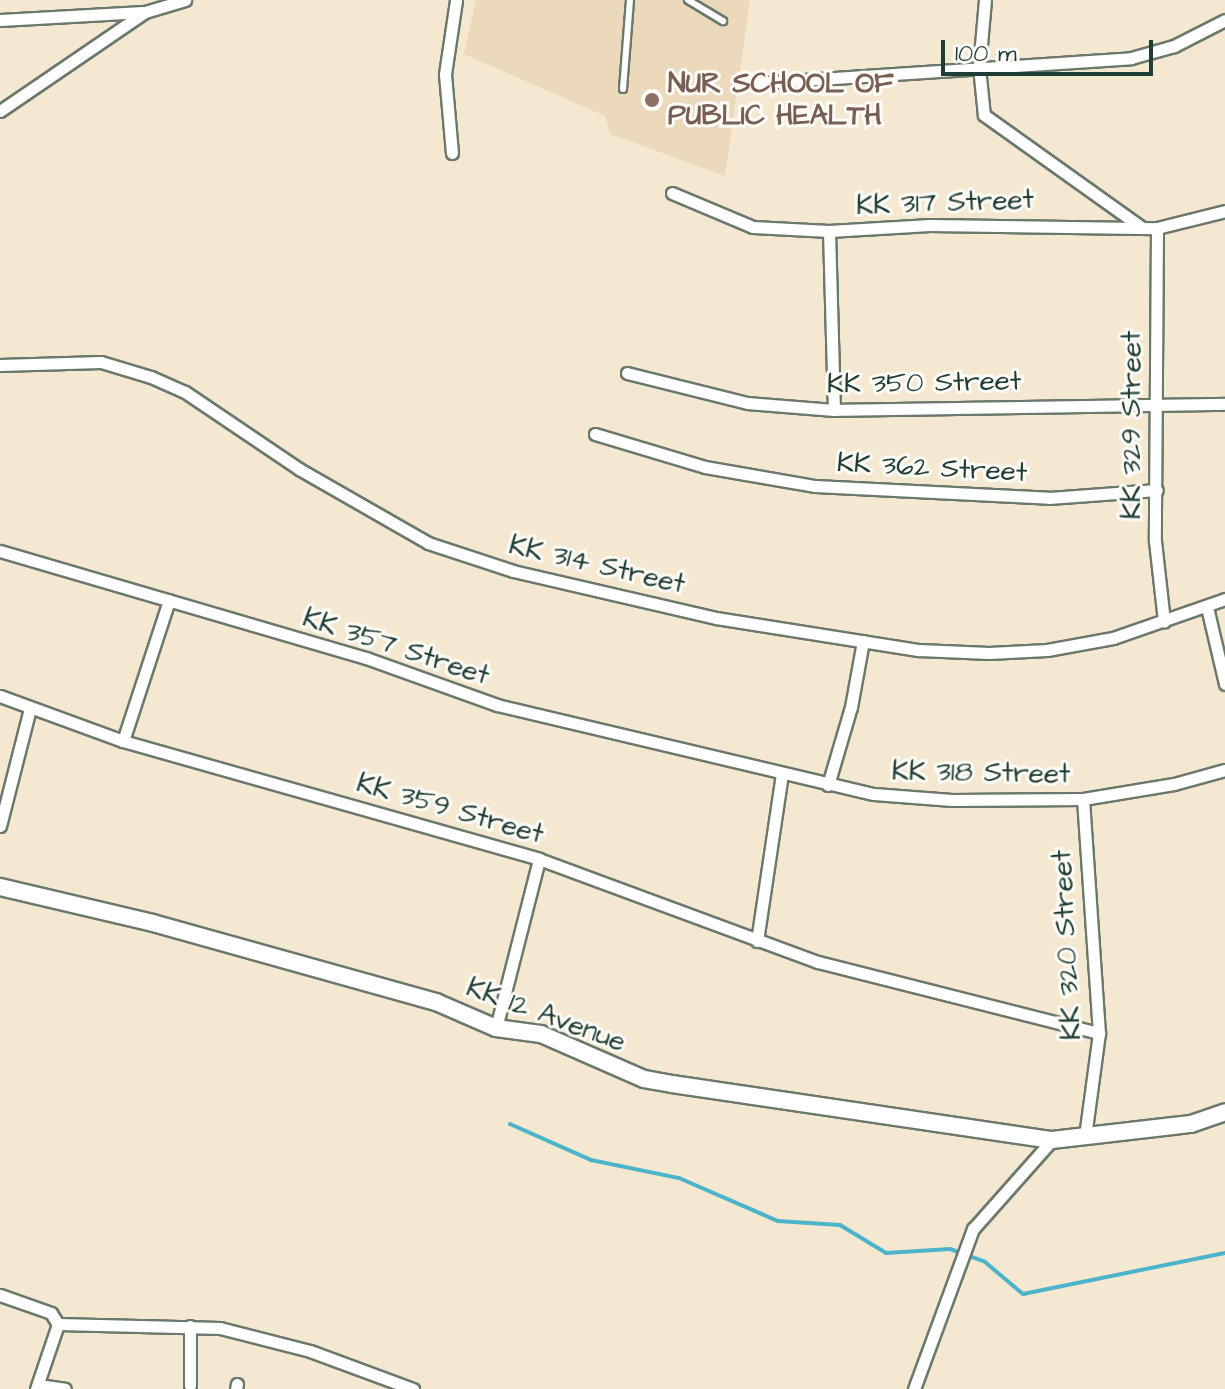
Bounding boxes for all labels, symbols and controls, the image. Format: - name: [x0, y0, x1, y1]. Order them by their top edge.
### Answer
- scale bar: [945, 24, 1157, 74]
- text: 100 m: [955, 37, 1017, 71]
- place label: NUR SCHOOL OF PUBLIC HEALTH: [668, 67, 893, 133]
- marker: NUR SCHOOL OF PUBLIC HEALTH: [643, 91, 661, 109]
- street label: KK 317 Street: [856, 183, 1034, 223]
- street label: KK 329 Street: [1115, 331, 1149, 519]
- street label: KK 350 Street: [827, 365, 1021, 401]
- street label: KK 362 Street: [836, 446, 1028, 490]
- street label: KK 314 Street: [506, 528, 688, 602]
- street label: KK 357 Street: [299, 601, 493, 693]
- street label: KK 318 Street: [891, 755, 1071, 791]
- street label: KK 359 Street: [353, 766, 547, 852]
- street label: KK 320 Street: [1045, 849, 1089, 1041]
- street label: KK 12 Avenue: [462, 971, 630, 1059]

